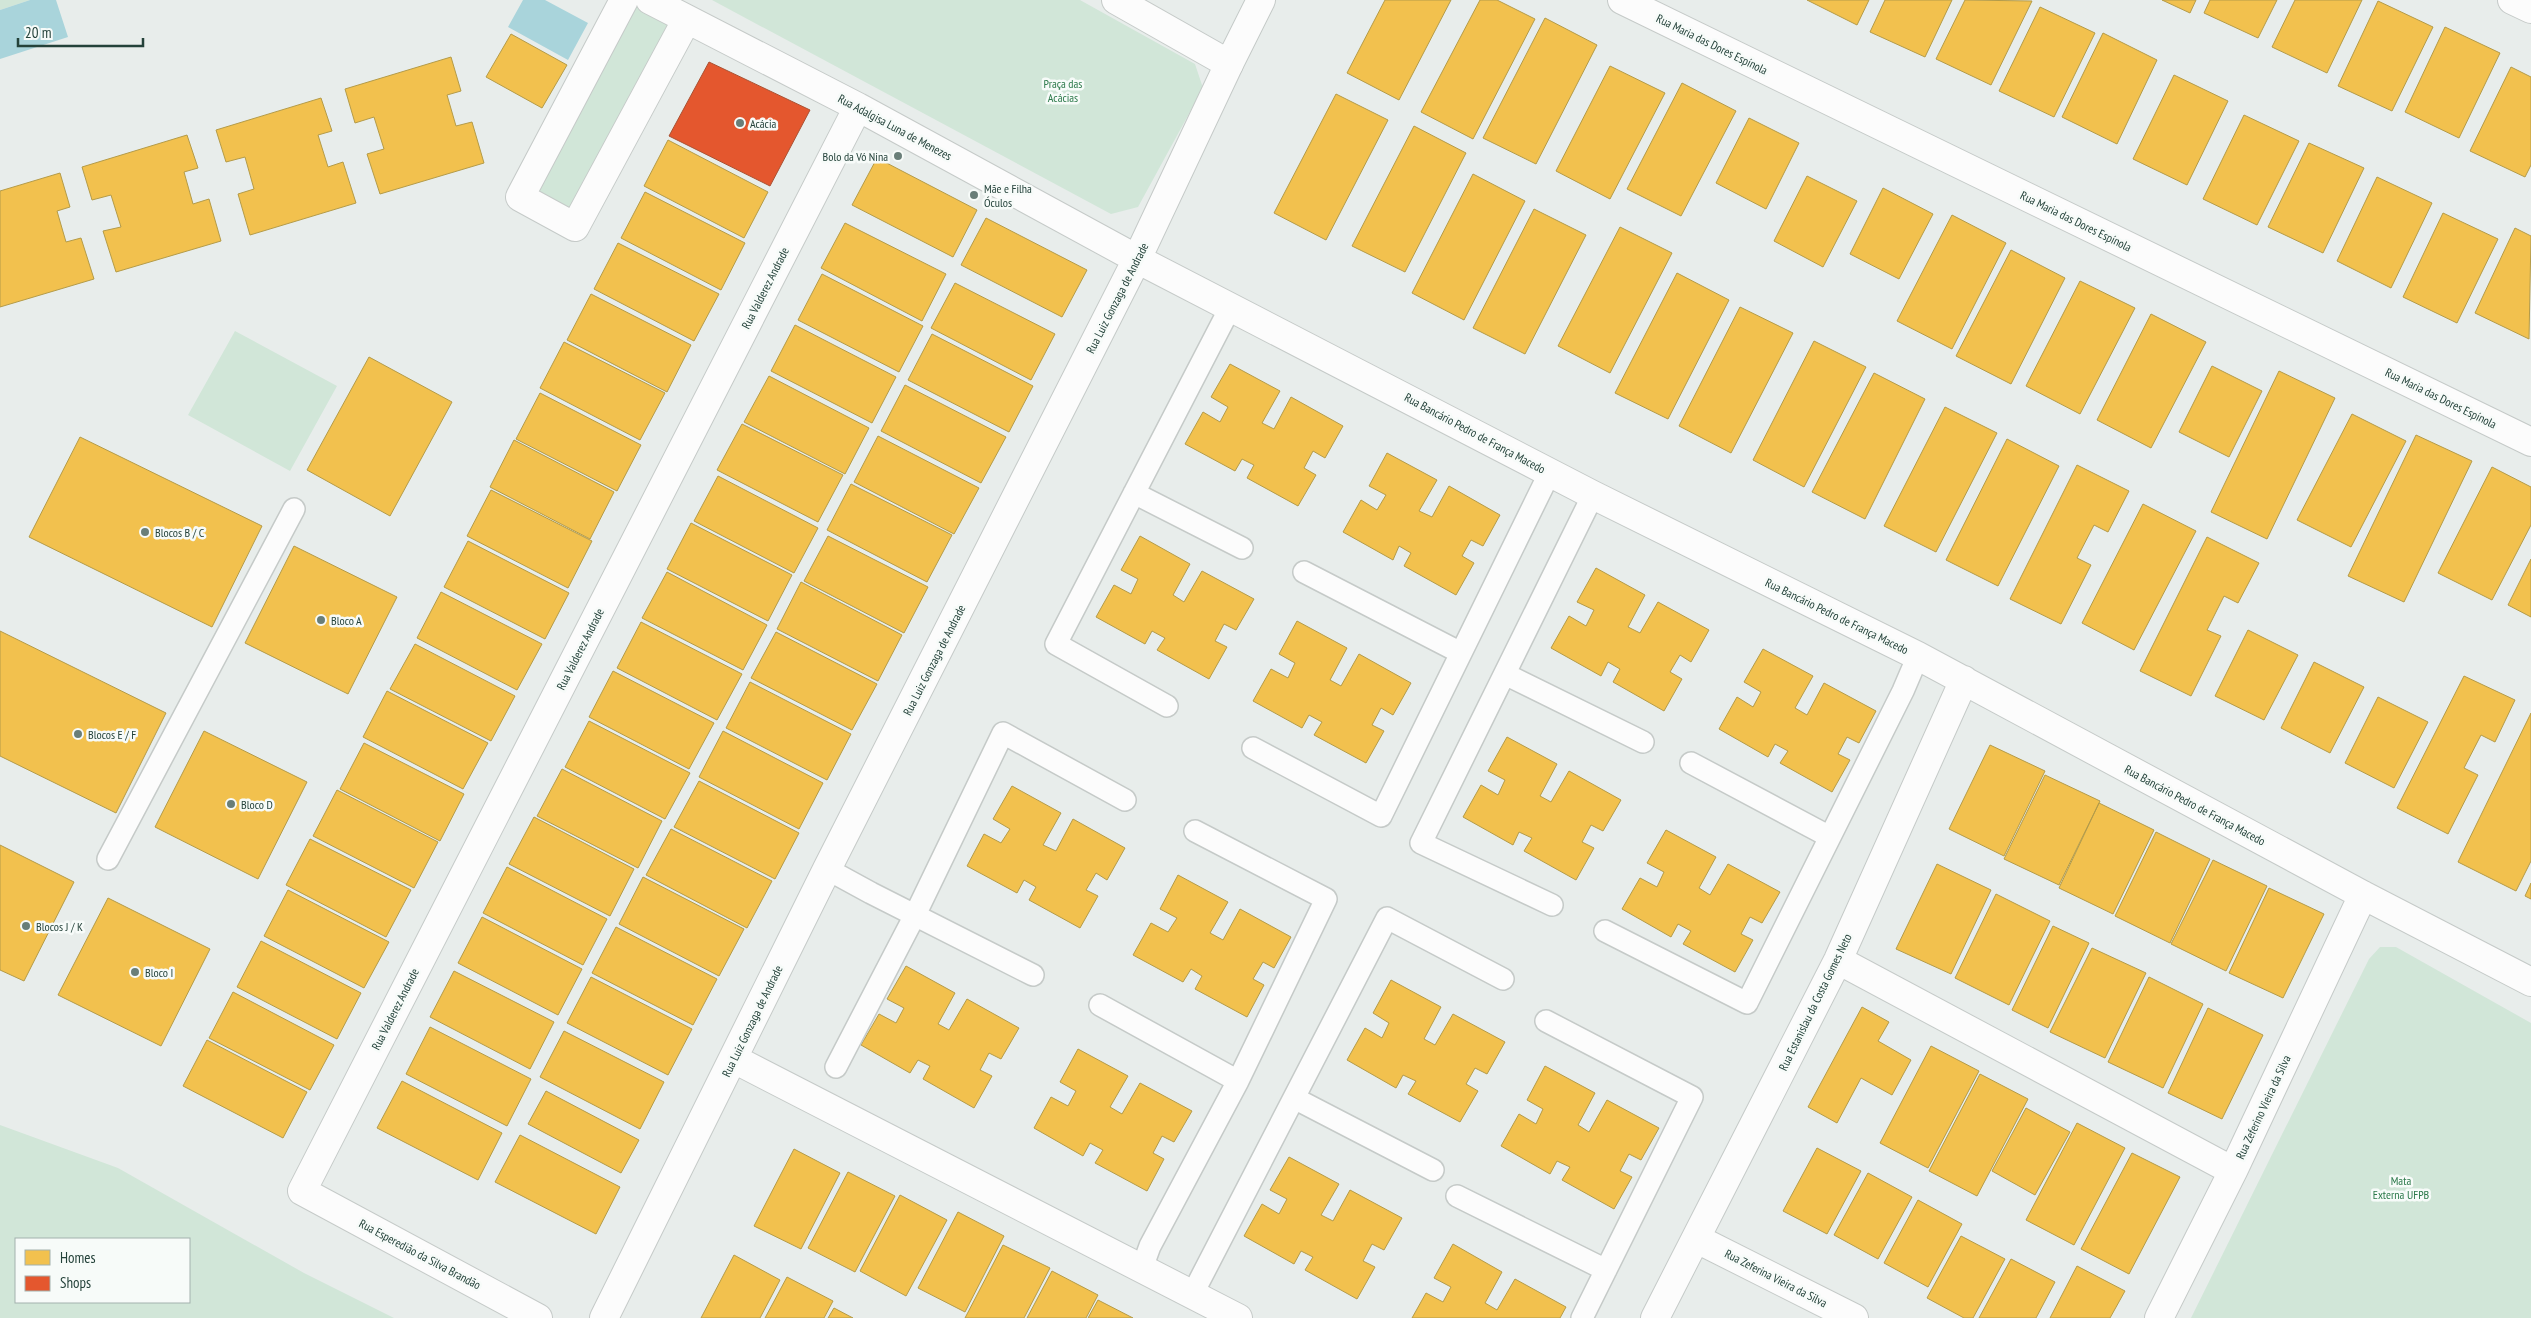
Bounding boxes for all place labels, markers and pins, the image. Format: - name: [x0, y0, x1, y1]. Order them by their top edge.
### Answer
- place label: Acácia: [750, 116, 776, 131]
- marker: Acácia: [734, 117, 746, 129]
- place label: Bolo da Vó Nina: [823, 149, 888, 164]
- marker: Bolo da Vó Nina: [892, 150, 904, 162]
- place label: Mãe e Filha Óculos: [984, 181, 1032, 210]
- marker: Mãe e Filha Óculos: [968, 189, 980, 201]
- place label: Blocos B / C: [155, 525, 205, 540]
- marker: Blocos B / C: [139, 526, 151, 538]
- place label: Bloco A: [331, 613, 362, 628]
- marker: Bloco A: [315, 614, 327, 626]
- place label: Blocos E / F: [88, 727, 136, 742]
- marker: Blocos E / F: [72, 728, 84, 740]
- place label: Bloco D: [241, 797, 273, 812]
- marker: Bloco D: [225, 798, 237, 810]
- place label: Blocos J / K: [36, 919, 83, 934]
- marker: Blocos J / K: [20, 920, 32, 932]
- place label: Bloco I: [145, 965, 173, 980]
- marker: Bloco I: [129, 966, 141, 978]

